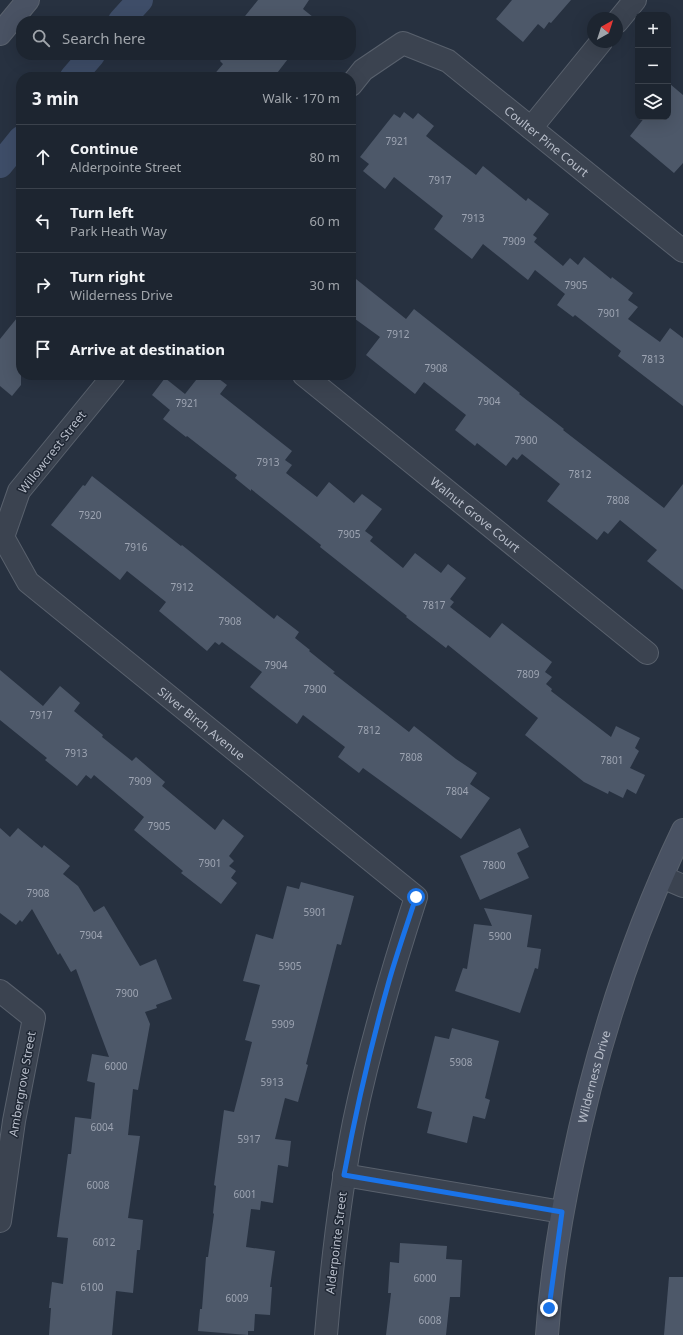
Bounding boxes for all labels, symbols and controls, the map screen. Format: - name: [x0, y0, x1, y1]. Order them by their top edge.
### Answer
- north arrow: [587, 12, 623, 48]
- map controls: [635, 12, 671, 120]
- button: +: [635, 12, 671, 48]
- search box: [16, 16, 356, 60]
- icon: search: [30, 27, 52, 49]
- text: Search here: [62, 28, 145, 48]
- button: −: [635, 48, 671, 84]
- button: layers: [635, 84, 671, 120]
- text: 3 min: [32, 87, 79, 110]
- text: Walk · 170 m: [262, 89, 340, 107]
- street label: Coulter Pine Court: [501, 102, 593, 181]
- house number: 7921: [386, 134, 408, 148]
- text: Continue: [70, 138, 138, 158]
- icon: ahead: [32, 146, 54, 168]
- text: 80 m: [310, 148, 340, 166]
- text: Alderpointe Street: [70, 158, 181, 176]
- house number: 7917: [429, 173, 452, 187]
- text: Turn left: [70, 202, 134, 222]
- icon: left: [32, 210, 54, 232]
- house number: 7913: [462, 211, 485, 225]
- text: 60 m: [310, 212, 340, 230]
- text: Park Heath Way: [70, 222, 167, 240]
- house number: 7909: [503, 234, 526, 248]
- text: Turn right: [70, 266, 145, 286]
- icon: right: [32, 274, 54, 296]
- text: 30 m: [310, 276, 340, 294]
- house number: 7905: [565, 278, 588, 292]
- text: Wilderness Drive: [70, 286, 173, 304]
- house number: 7901: [598, 306, 620, 320]
- house number: 7912: [387, 327, 410, 341]
- icon: arrive: [32, 338, 54, 360]
- text: Arrive at destination: [70, 339, 225, 359]
- house number: 7813: [642, 352, 665, 366]
- house number: 7908: [425, 361, 448, 375]
- house number: 7904: [478, 394, 501, 408]
- house number: 7921: [176, 396, 198, 410]
- street label: Willowcrest Street: [14, 407, 90, 497]
- house number: 7900: [515, 433, 538, 447]
- house number: 7913: [257, 455, 280, 469]
- house number: 7812: [569, 467, 592, 481]
- street label: Walnut Grove Court: [427, 473, 525, 556]
- house number: 7808: [607, 493, 630, 507]
- house number: 7920: [79, 508, 102, 522]
- house number: 7905: [338, 527, 361, 541]
- house number: 7916: [125, 540, 148, 554]
- house number: 7912: [171, 580, 194, 594]
- house number: 7817: [423, 598, 446, 612]
- house number: 7908: [219, 614, 242, 628]
- house number: 7904: [265, 658, 288, 672]
- house number: 7809: [517, 667, 540, 681]
- street label: Silver Birch Avenue: [155, 682, 249, 764]
- house number: 7900: [304, 682, 327, 696]
- house number: 7917: [30, 708, 53, 722]
- house number: 7812: [358, 723, 381, 737]
- house number: 7913: [65, 746, 88, 760]
- house number: 7808: [400, 750, 423, 764]
- house number: 7801: [601, 753, 623, 767]
- house number: 7909: [129, 774, 152, 788]
- house number: 7804: [446, 784, 469, 798]
- house number: 7905: [148, 819, 171, 833]
- house number: 7901: [199, 856, 221, 870]
- house number: 7800: [483, 858, 506, 872]
- house number: 7908: [27, 886, 50, 900]
- route start: [407, 888, 425, 906]
- house number: 5901: [304, 905, 326, 919]
- house number: 7904: [80, 928, 103, 942]
- house number: 5900: [489, 929, 512, 943]
- house number: 5905: [279, 959, 302, 973]
- house number: 7900: [116, 986, 139, 1000]
- house number: 5909: [272, 1017, 295, 1031]
- street label: Wilderness Drive: [573, 1028, 614, 1124]
- street label: Ambergrove Street: [4, 1029, 40, 1138]
- house number: 5908: [450, 1055, 473, 1069]
- house number: 6000: [105, 1059, 128, 1073]
- house number: 5913: [261, 1075, 284, 1089]
- house number: 6004: [91, 1120, 114, 1134]
- house number: 5917: [238, 1132, 261, 1146]
- house number: 6008: [87, 1178, 110, 1192]
- house number: 6001: [234, 1187, 256, 1201]
- street label: Alderpointe Street: [321, 1190, 351, 1295]
- house number: 6012: [93, 1235, 116, 1249]
- house number: 6000: [414, 1271, 437, 1285]
- house number: 6100: [81, 1280, 104, 1294]
- house number: 6009: [226, 1291, 249, 1305]
- route end: [540, 1299, 558, 1317]
- house number: 6008: [419, 1313, 442, 1327]

